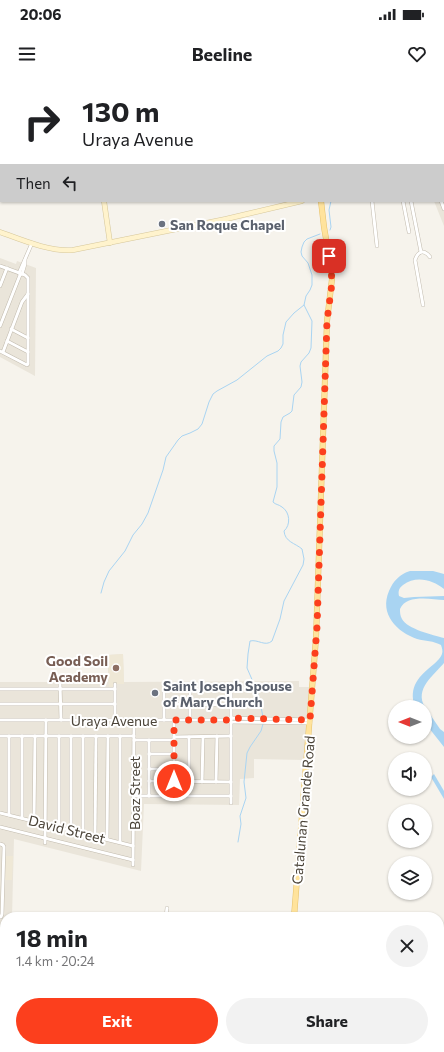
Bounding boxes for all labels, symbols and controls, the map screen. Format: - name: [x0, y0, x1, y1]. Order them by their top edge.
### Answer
- text: 20:06: [20, 5, 62, 23]
- icon: menu: [16, 43, 38, 65]
- text: Beeline: [192, 43, 252, 65]
- icon: heart: [406, 43, 428, 65]
- text: 130 m: [82, 94, 159, 128]
- icon: right: [16, 96, 68, 148]
- text: Uraya Avenue: [82, 128, 193, 150]
- icon: left: [59, 172, 81, 194]
- text: Then: [16, 174, 51, 192]
- place label: San Roque Chapel: [170, 216, 285, 233]
- marker: San Roque Chapel: [157, 219, 167, 229]
- pin: [312, 239, 346, 273]
- icon: arrive: [318, 245, 340, 267]
- place label: Good Soil Academy: [46, 652, 108, 685]
- marker: Good Soil Academy: [111, 663, 121, 673]
- place label: Saint Joseph Spouse of Mary Church: [163, 677, 292, 710]
- marker: Saint Joseph Spouse of Mary Church: [150, 688, 160, 698]
- north arrow: [388, 700, 432, 744]
- map controls: [388, 700, 432, 900]
- street label: Uraya Avenue: [71, 712, 157, 729]
- street label: Catalunan Grande Road: [288, 735, 318, 885]
- button: sound: [388, 752, 432, 796]
- street label: Boaz Street: [126, 756, 143, 830]
- position arrow: [153, 760, 195, 802]
- button: search: [388, 804, 432, 848]
- street label: David Street: [27, 811, 107, 847]
- button: layers: [388, 856, 432, 900]
- text: 18 min: [16, 923, 88, 952]
- button: close: [386, 925, 428, 967]
- text: 1.4 km · 20:24: [16, 953, 95, 969]
- button: Exit: [16, 998, 218, 1044]
- button: Share: [226, 998, 428, 1044]

